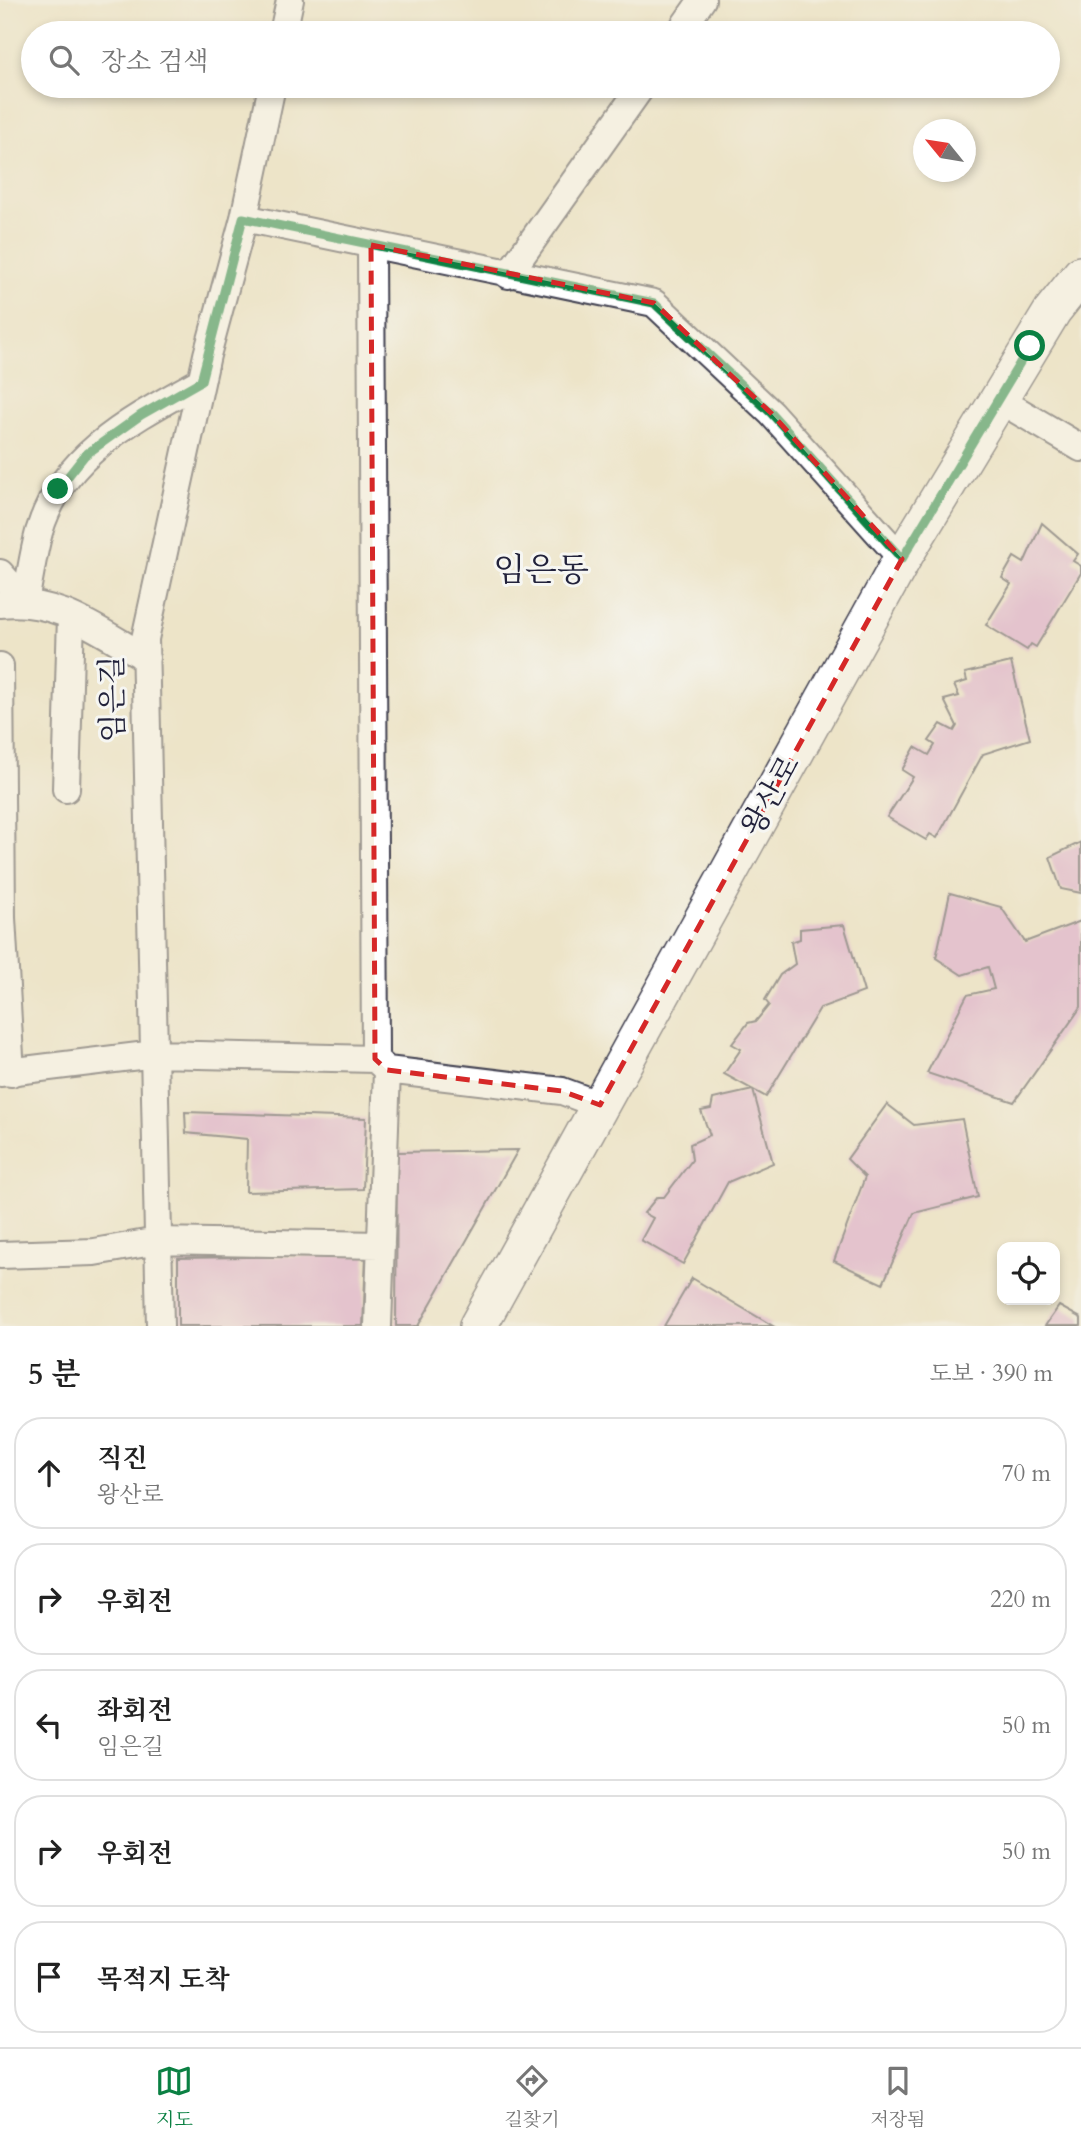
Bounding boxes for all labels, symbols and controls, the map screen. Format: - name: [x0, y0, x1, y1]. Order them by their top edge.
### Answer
- search box: [21, 21, 1060, 98]
- icon: search: [45, 41, 83, 79]
- text: 장소 검색: [101, 44, 208, 79]
- north arrow: [913, 119, 976, 182]
- route start: [1014, 330, 1045, 361]
- route end: [42, 473, 73, 504]
- district label: 임은동: [493, 548, 589, 593]
- street label: 임은길: [92, 655, 134, 743]
- street label: 왕산로: [732, 748, 810, 844]
- map controls: [997, 1242, 1060, 1305]
- button: locate: [997, 1242, 1060, 1305]
- text: 5 분: [28, 1354, 80, 1395]
- text: 도보 · 390 m: [929, 1358, 1053, 1389]
- text: 직진: [97, 1441, 147, 1476]
- icon: ahead: [30, 1454, 68, 1492]
- text: 70 m: [1002, 1458, 1051, 1489]
- text: 왕산로: [97, 1479, 164, 1510]
- icon: right: [30, 1580, 68, 1618]
- text: 우회전: [97, 1584, 172, 1619]
- text: 220 m: [990, 1584, 1051, 1615]
- text: 좌회전: [97, 1693, 172, 1728]
- icon: left: [30, 1706, 68, 1744]
- text: 50 m: [1002, 1710, 1051, 1741]
- text: 임은길: [97, 1731, 164, 1762]
- icon: right: [30, 1832, 68, 1870]
- text: 우회전: [97, 1836, 172, 1871]
- text: 50 m: [1002, 1836, 1051, 1867]
- icon: arrive: [30, 1958, 68, 1996]
- text: 목적지 도착: [97, 1962, 230, 1997]
- tab: 지도: [155, 2062, 193, 2133]
- tab: 길찾기: [504, 2062, 559, 2133]
- tab: 저장됨: [870, 2062, 926, 2133]

